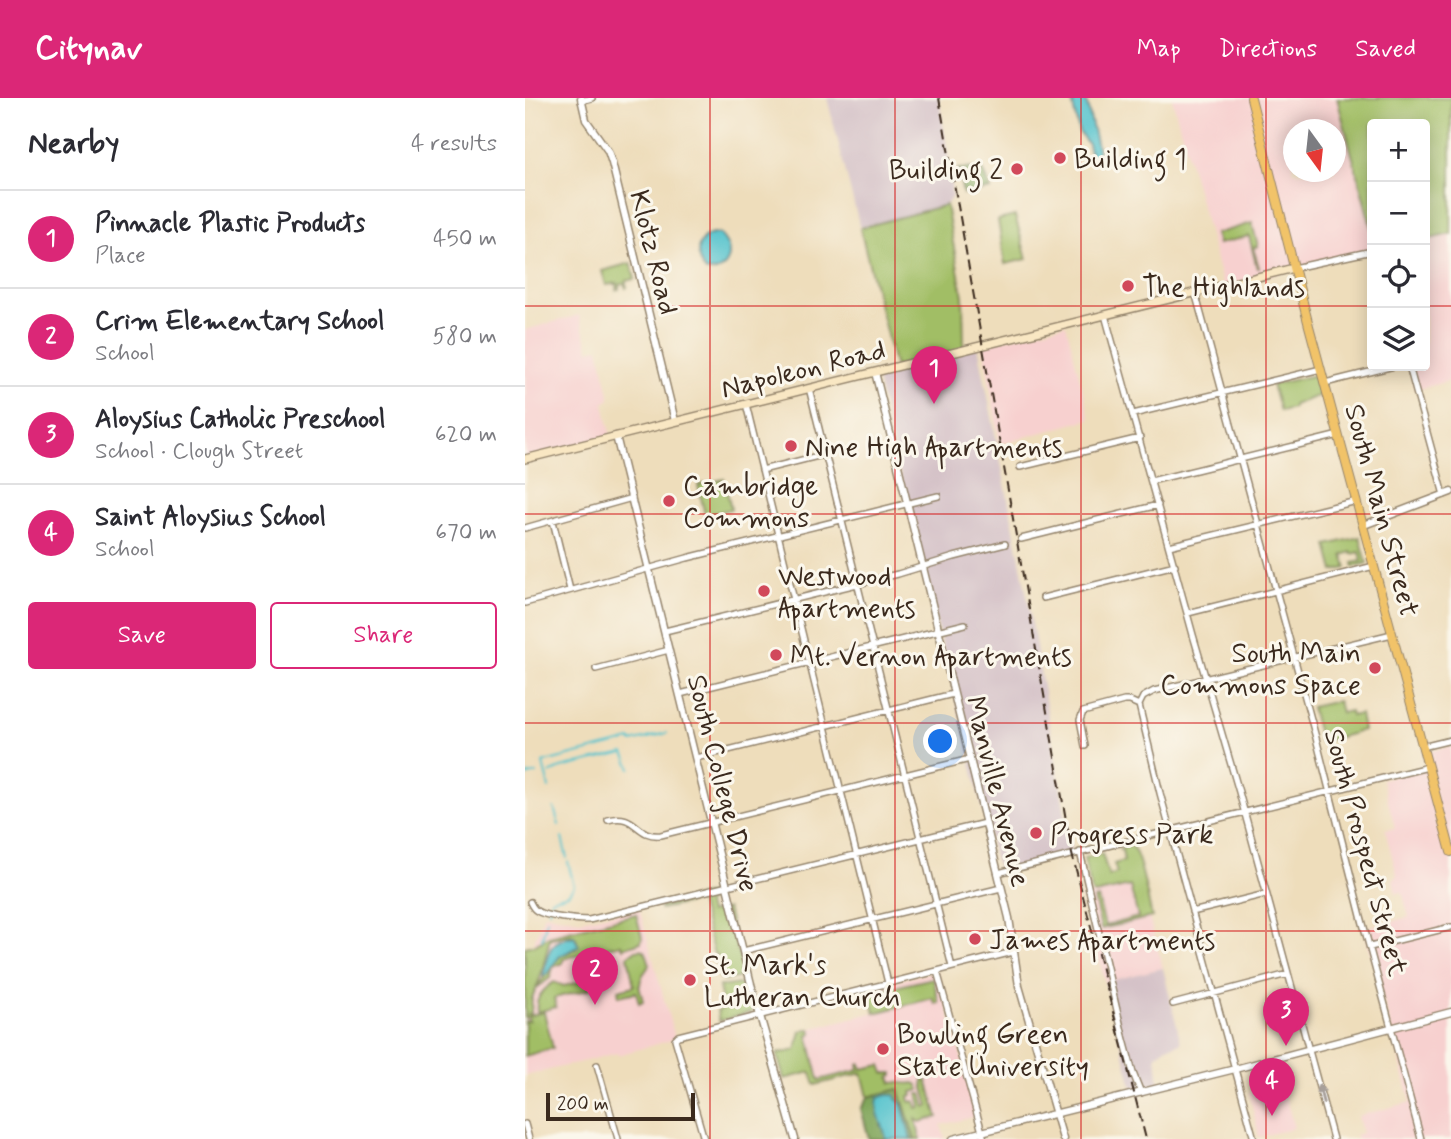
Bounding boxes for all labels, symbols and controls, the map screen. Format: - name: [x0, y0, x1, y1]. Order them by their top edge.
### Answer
- text: Citynav: [35, 27, 142, 71]
- text: Map: [1137, 34, 1181, 65]
- text: Directions: [1219, 34, 1317, 65]
- text: Saved: [1355, 34, 1416, 65]
- north arrow: [1283, 119, 1346, 182]
- map controls: [1367, 119, 1430, 371]
- button: +: [1367, 119, 1430, 182]
- text: Nearby: [28, 124, 119, 163]
- text: 4 results: [411, 129, 497, 159]
- place label: Building 1: [1074, 142, 1187, 182]
- marker: Building 1: [1052, 150, 1068, 166]
- place label: Building 2: [889, 153, 1003, 193]
- marker: Building 2: [1009, 161, 1025, 177]
- button: −: [1367, 182, 1430, 245]
- street label: Klotz Road: [619, 186, 686, 319]
- text: Pinnacle Plastic Products: [95, 207, 365, 241]
- text: 1: [46, 224, 56, 254]
- text: 450 m: [433, 224, 497, 254]
- text: Place: [95, 241, 146, 271]
- button: locate: [1367, 245, 1430, 308]
- place label: The Highlands: [1142, 270, 1305, 307]
- marker: The Highlands: [1120, 278, 1136, 294]
- text: Crim Elementary School: [95, 305, 384, 339]
- button: layers: [1367, 308, 1430, 371]
- text: 2: [45, 322, 57, 352]
- text: 580 m: [432, 322, 497, 352]
- street label: Napoleon Road: [718, 332, 890, 409]
- text: School: [95, 339, 155, 369]
- pin: 1: [911, 346, 957, 404]
- street label: South Main Street: [1334, 400, 1427, 621]
- text: Aloysius Catholic Preschool: [95, 403, 385, 437]
- text: 3: [46, 420, 56, 450]
- text: 620 m: [435, 420, 497, 450]
- place label: Nine High Apartments: [805, 430, 1063, 470]
- text: School · Clough Street: [95, 437, 303, 467]
- marker: Nine High Apartments: [783, 438, 799, 454]
- place label: Cambridge Commons: [683, 469, 818, 538]
- marker: Cambridge Commons: [661, 493, 677, 509]
- text: Saint Aloysius School: [95, 501, 326, 535]
- text: 4: [44, 518, 58, 548]
- text: 670 m: [435, 518, 497, 548]
- text: School: [95, 535, 155, 565]
- place label: Westwood Apartments: [778, 559, 916, 631]
- marker: Westwood Apartments: [756, 583, 772, 599]
- button: Save: [28, 602, 256, 669]
- button: Share: [270, 602, 497, 669]
- place label: South Main Commons Space: [1160, 636, 1361, 705]
- place label: Mt. Vernon Apartments: [790, 639, 1072, 679]
- marker: Mt. Vernon Apartments: [768, 647, 784, 663]
- marker: South Main Commons Space: [1367, 660, 1383, 676]
- street label: South College Drive: [677, 671, 766, 896]
- street label: Manville Avenue: [955, 692, 1038, 891]
- your location: [923, 724, 957, 758]
- street label: South Prospect Street: [1314, 725, 1416, 981]
- place label: Progress Park: [1050, 817, 1213, 854]
- marker: Progress Park: [1028, 825, 1044, 841]
- place label: James Apartments: [989, 923, 1215, 963]
- marker: James Apartments: [967, 931, 983, 947]
- pin: 2: [572, 947, 618, 1005]
- place label: St. Mark's Lutheran Church: [704, 948, 900, 1017]
- marker: St. Mark's Lutheran Church: [682, 972, 698, 988]
- pin: 3: [1263, 988, 1309, 1046]
- place label: Bowling Green State University: [897, 1017, 1089, 1086]
- marker: Bowling Green State University: [875, 1041, 891, 1057]
- pin: 4: [1249, 1058, 1295, 1116]
- one-way arrow: [1315, 1083, 1326, 1105]
- scale bar: [546, 1090, 695, 1122]
- text: 200 m: [557, 1092, 609, 1117]

